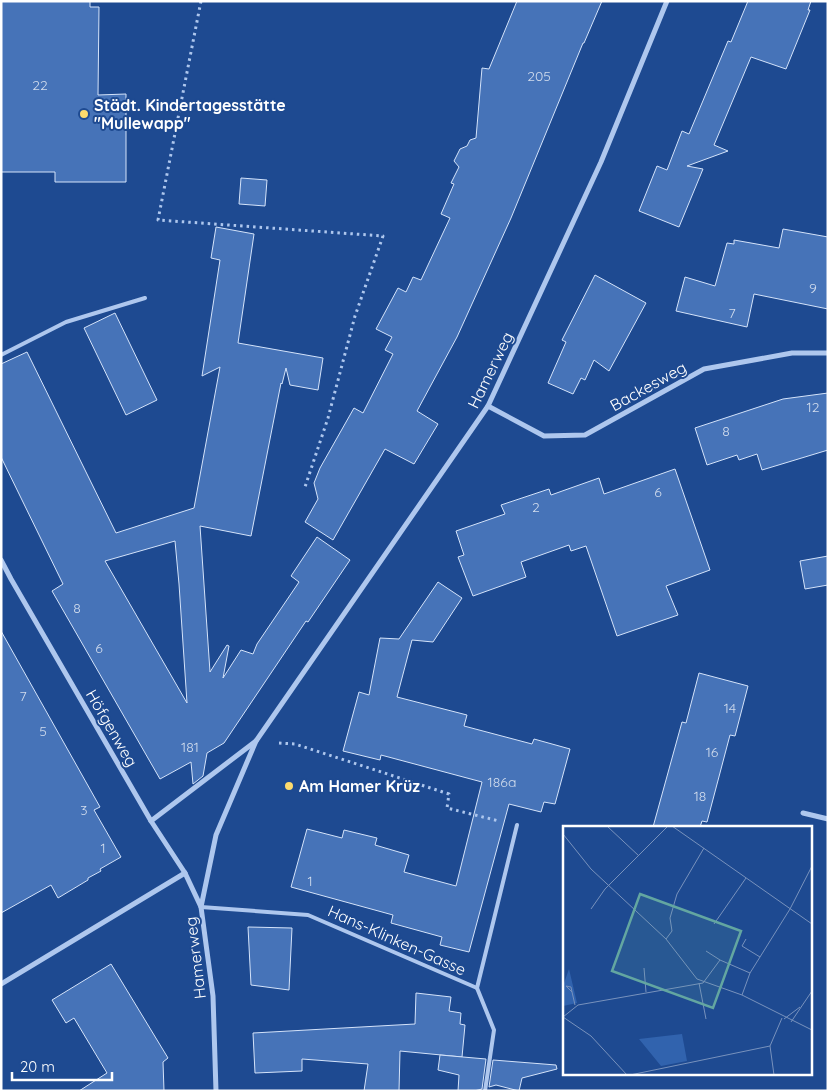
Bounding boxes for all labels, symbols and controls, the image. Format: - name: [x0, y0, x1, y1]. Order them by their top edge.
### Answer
- house number: 205: [527, 67, 551, 85]
- house number: 22: [32, 76, 48, 94]
- place label: Städt. Kindertagesstätte "Mullewapp": [94, 95, 286, 133]
- marker: Städt. Kindertagesstätte "Mullewapp": [78, 108, 90, 120]
- house number: 9: [809, 279, 817, 297]
- house number: 7: [728, 304, 736, 322]
- street label: Hamerweg: [463, 328, 517, 412]
- street label: Backesweg: [606, 357, 690, 415]
- house number: 12: [807, 398, 820, 416]
- house number: 8: [722, 422, 730, 440]
- house number: 6: [654, 483, 662, 501]
- house number: 2: [532, 498, 540, 516]
- house number: 8: [73, 599, 81, 617]
- house number: 6: [95, 639, 103, 657]
- street label: Höfgenweg: [82, 686, 142, 770]
- house number: 7: [19, 687, 27, 705]
- house number: 14: [724, 699, 736, 717]
- house number: 5: [39, 722, 47, 740]
- house number: 181: [181, 738, 199, 756]
- house number: 16: [706, 743, 719, 761]
- house number: 186a: [488, 773, 516, 791]
- place label: Am Hamer Krüz: [299, 776, 420, 796]
- marker: Am Hamer Krüz: [283, 780, 295, 792]
- house number: 18: [694, 787, 706, 805]
- house number: 3: [80, 801, 88, 819]
- inset map: [563, 826, 812, 1074]
- house number: 1: [100, 839, 106, 857]
- house number: 1: [307, 872, 313, 890]
- street label: Hans-Klinken-Gasse: [325, 901, 469, 979]
- street label: Hamerweg: [180, 916, 210, 1000]
- scale bar: [12, 1050, 112, 1082]
- text: 20 m: [20, 1057, 55, 1076]

